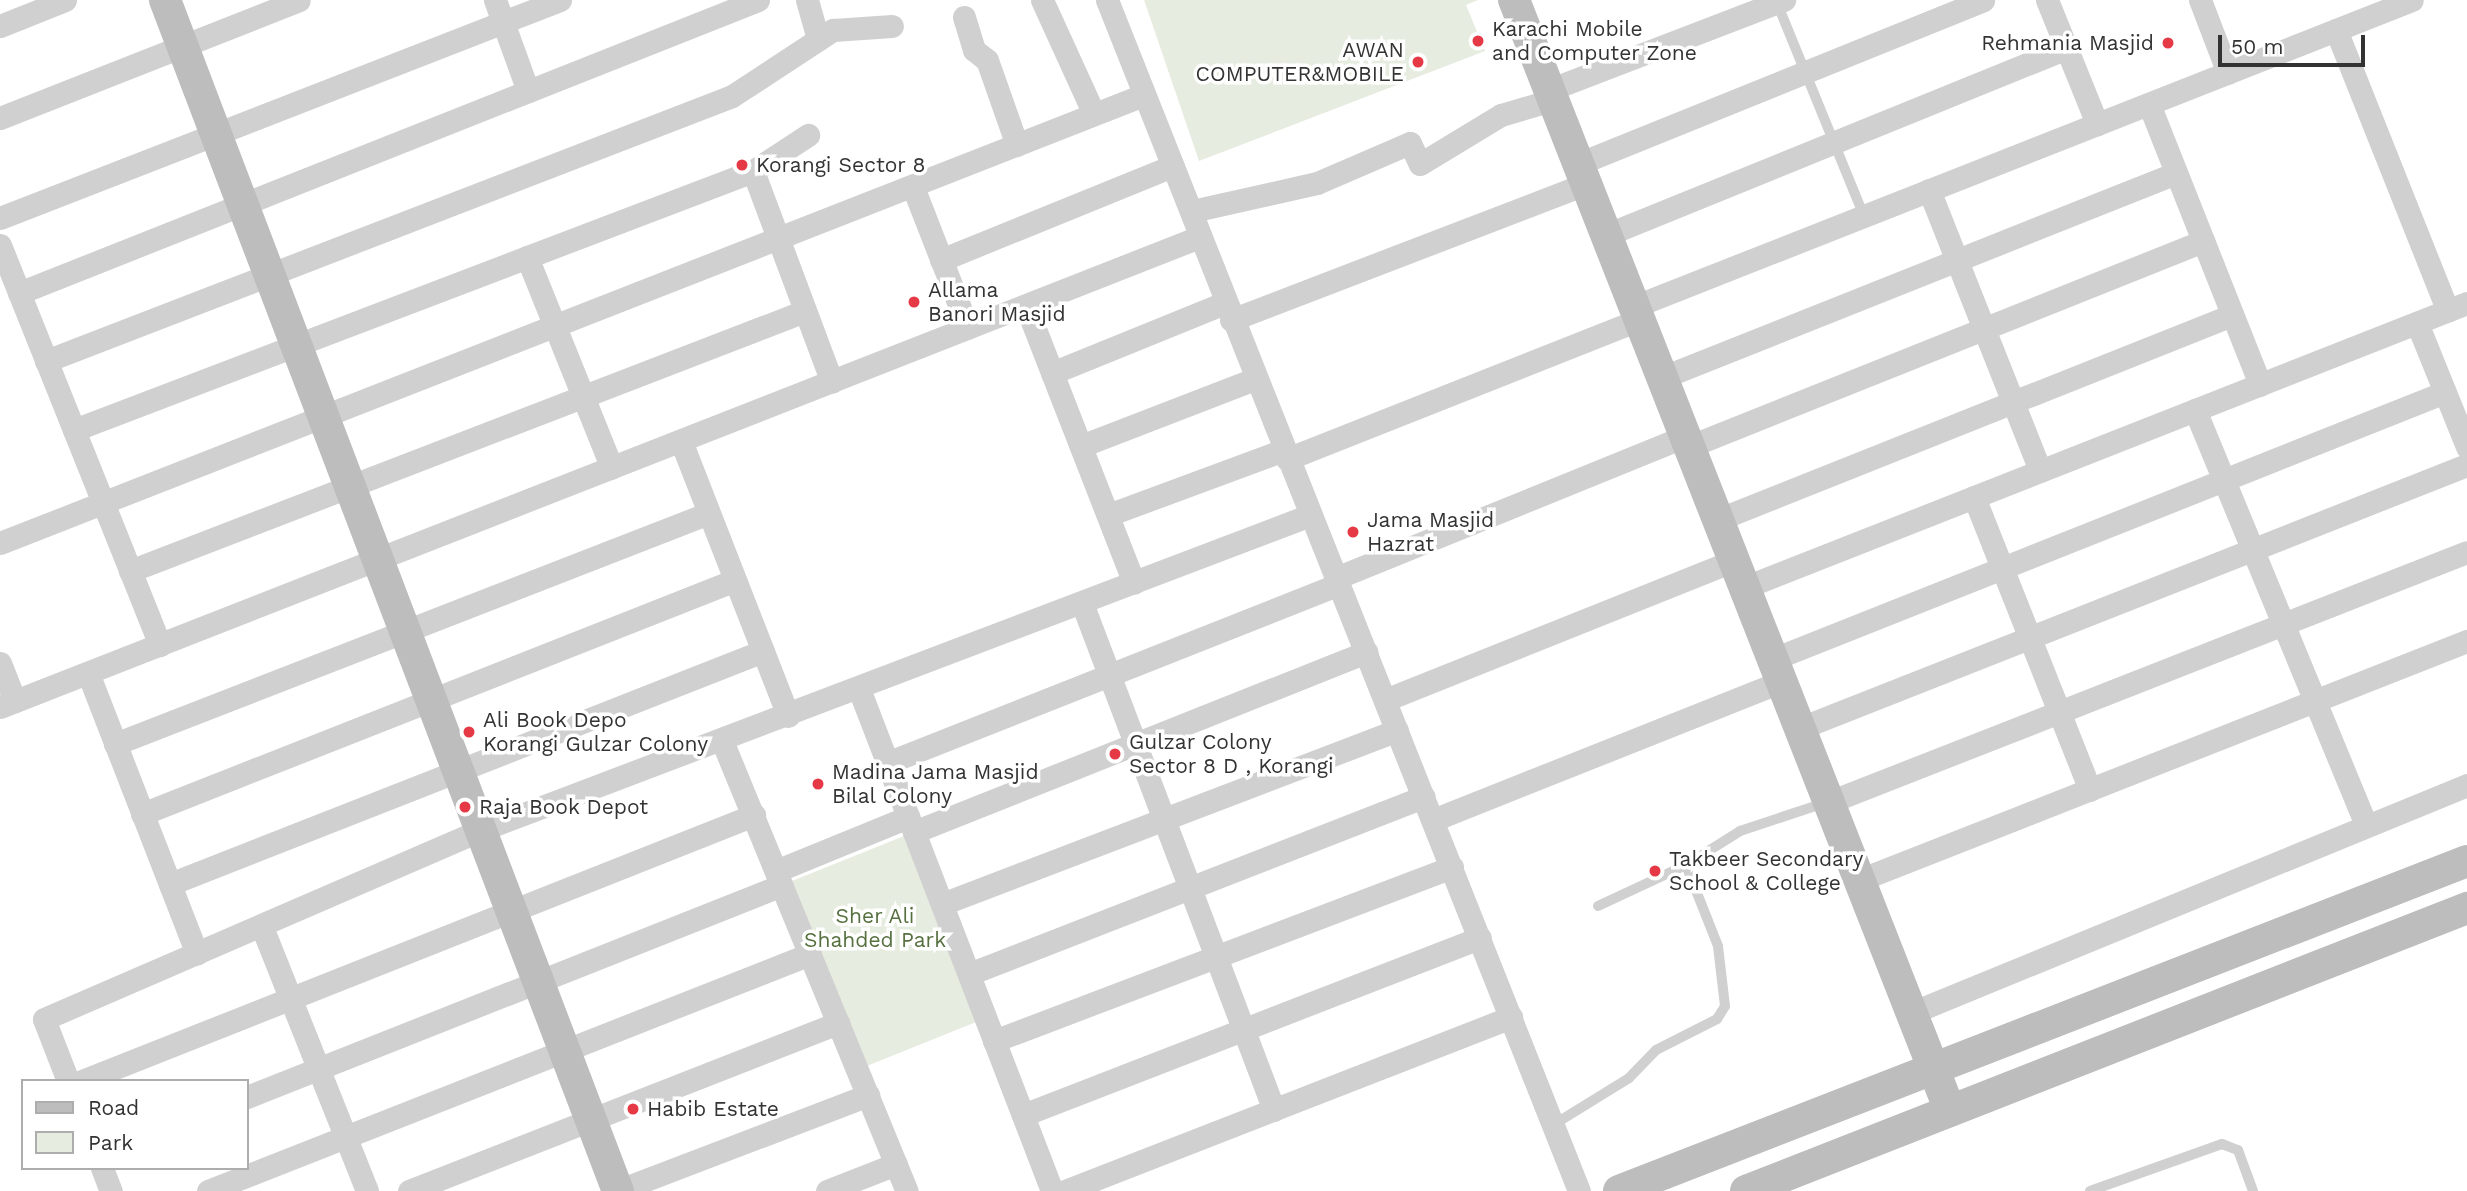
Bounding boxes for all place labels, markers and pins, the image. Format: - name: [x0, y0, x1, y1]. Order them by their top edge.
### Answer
- place label: Karachi Mobile and Computer Zone: [1492, 16, 1697, 66]
- place label: Rehmania Masjid: [1981, 30, 2154, 56]
- marker: Karachi Mobile and Computer Zone: [1470, 33, 1486, 49]
- marker: Rehmania Masjid: [2160, 35, 2176, 51]
- place label: AWAN COMPUTER&MOBILE: [1196, 37, 1404, 87]
- marker: AWAN COMPUTER&MOBILE: [1410, 54, 1426, 70]
- place label: Korangi Sector 8: [756, 152, 926, 178]
- marker: Korangi Sector 8: [734, 157, 750, 173]
- place label: Allama Banori Masjid: [928, 277, 1066, 327]
- marker: Allama Banori Masjid: [906, 294, 922, 310]
- place label: Jama Masjid Hazrat: [1367, 507, 1495, 557]
- marker: Jama Masjid Hazrat: [1345, 524, 1361, 540]
- place label: Ali Book Depo Korangi Gulzar Colony: [483, 707, 709, 757]
- marker: Ali Book Depo Korangi Gulzar Colony: [461, 724, 477, 740]
- place label: Gulzar Colony Sector 8 D , Korangi: [1129, 729, 1334, 779]
- marker: Gulzar Colony Sector 8 D , Korangi: [1107, 746, 1123, 762]
- place label: Madina Jama Masjid Bilal Colony: [832, 759, 1040, 809]
- marker: Madina Jama Masjid Bilal Colony: [810, 776, 826, 792]
- place label: Raja Book Depot: [479, 794, 649, 820]
- marker: Raja Book Depot: [457, 799, 473, 815]
- place label: Takbeer Secondary School & College: [1669, 846, 1864, 896]
- marker: Takbeer Secondary School & College: [1647, 863, 1663, 879]
- place label: Habib Estate: [647, 1096, 779, 1122]
- marker: Habib Estate: [625, 1101, 641, 1117]

